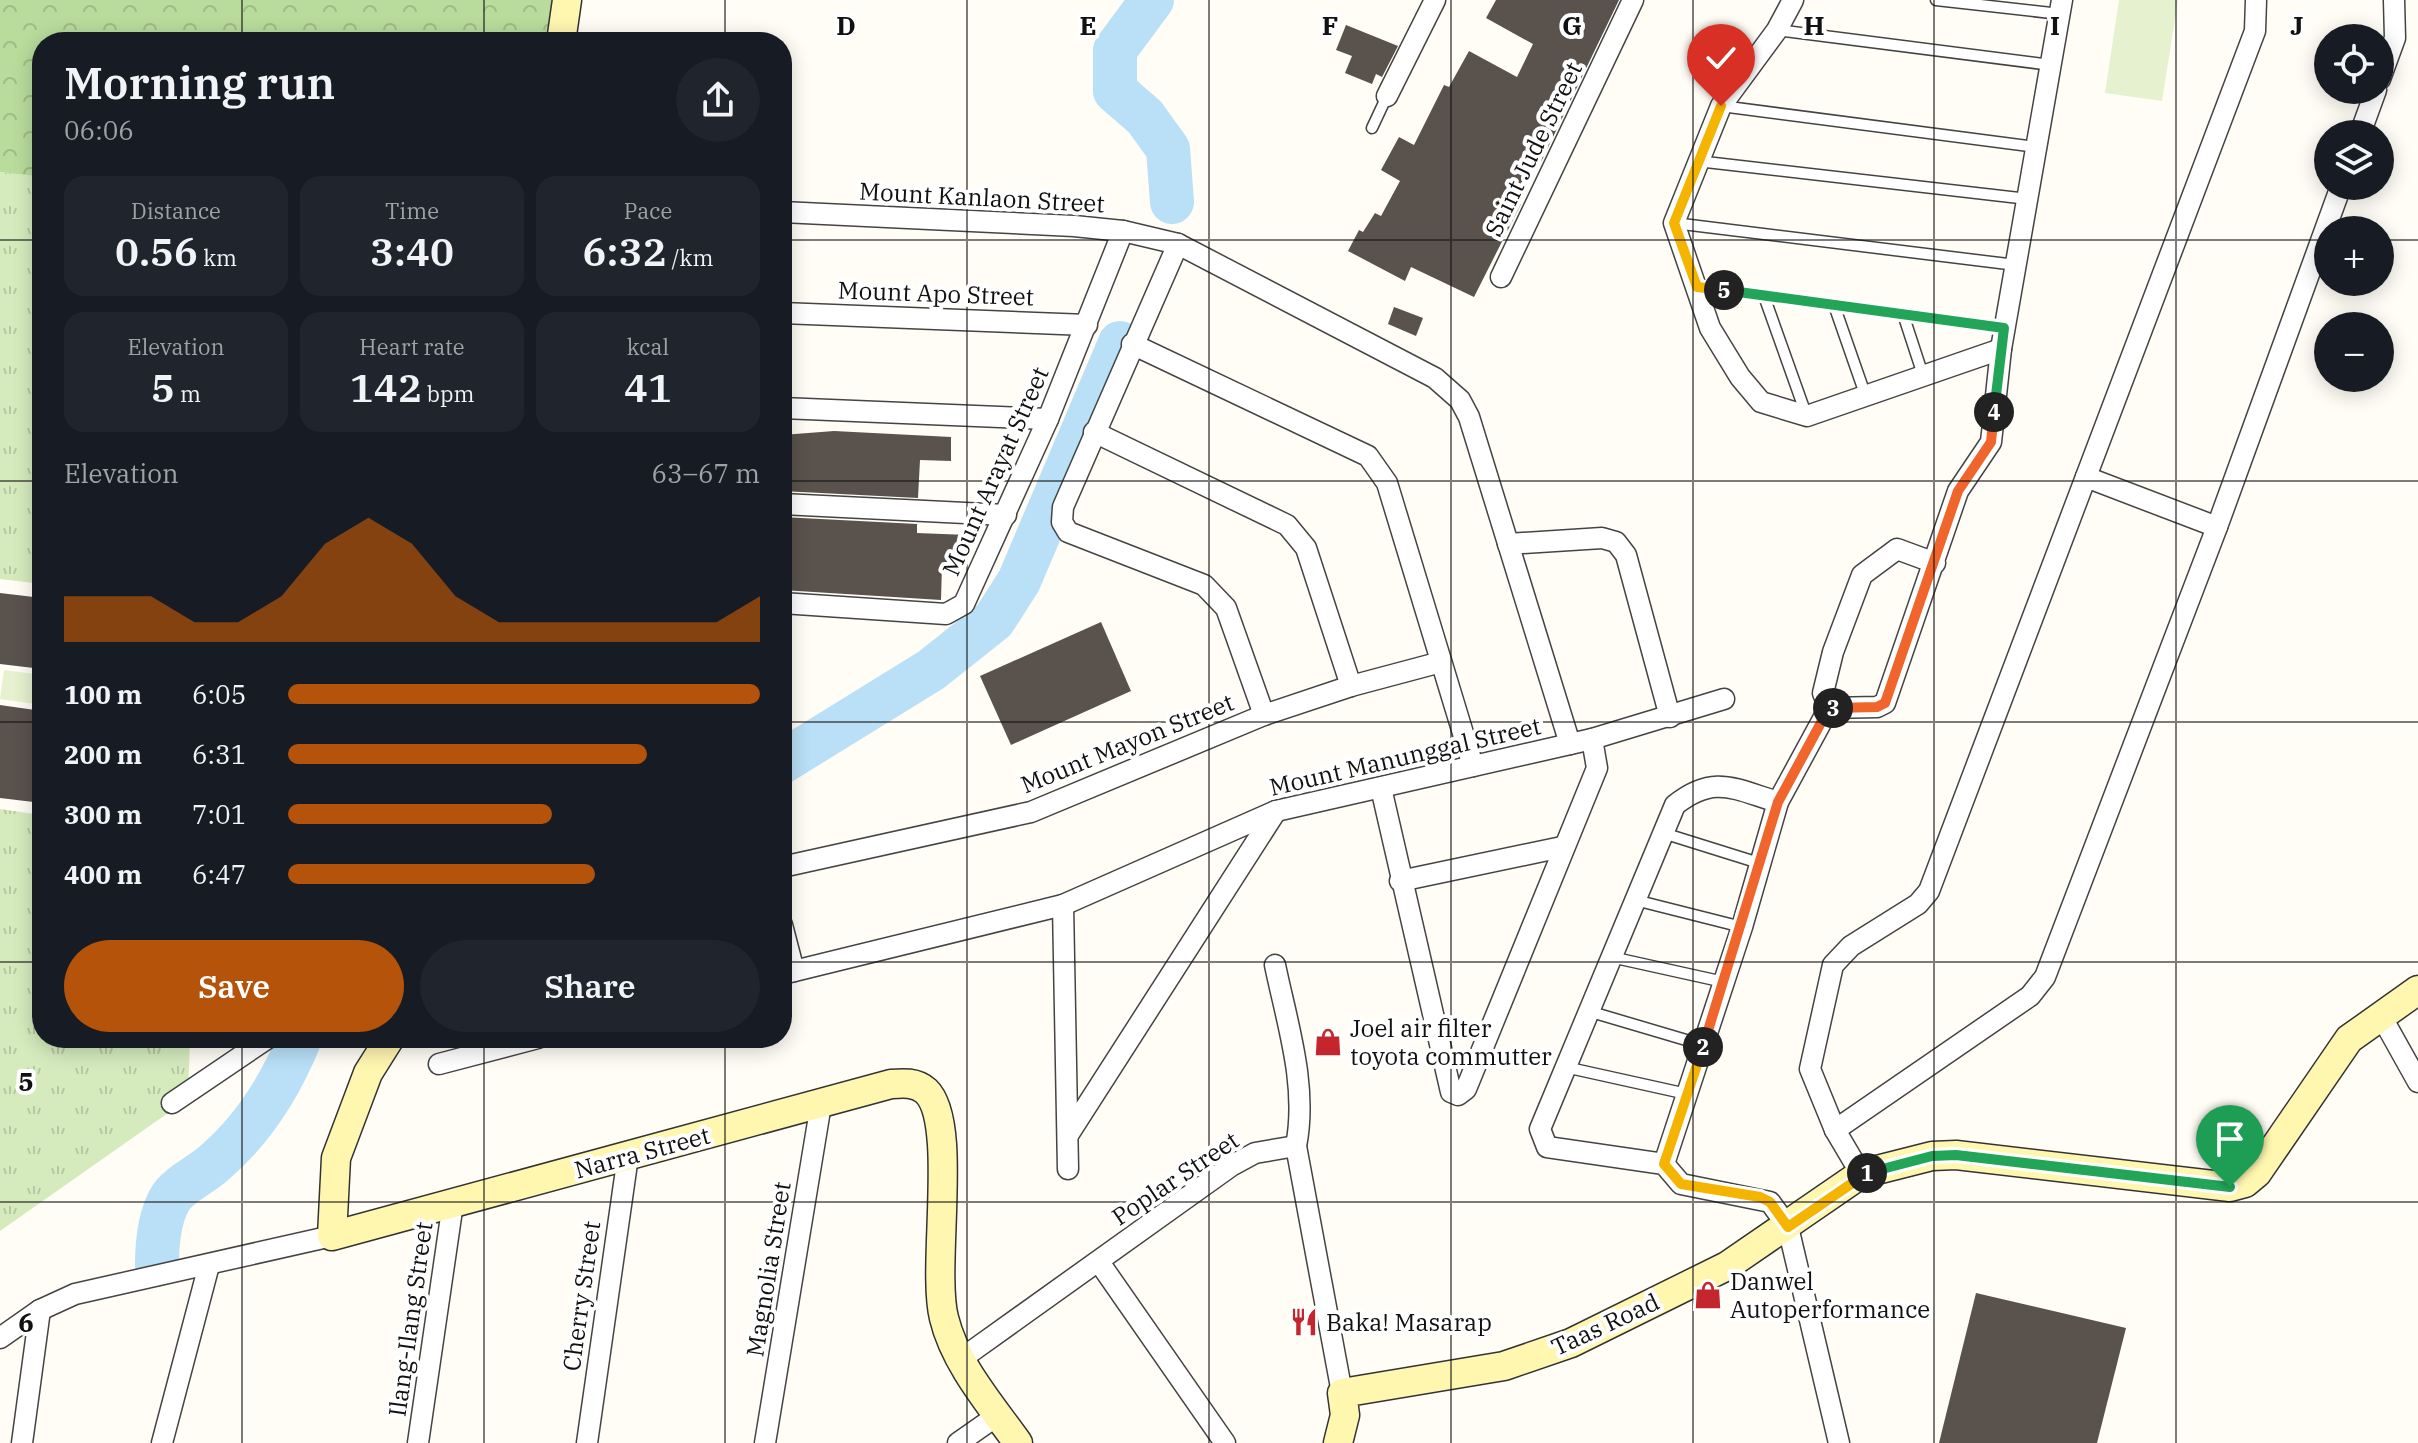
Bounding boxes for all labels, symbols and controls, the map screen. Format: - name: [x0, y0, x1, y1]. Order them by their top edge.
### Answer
- text: D: [836, 8, 856, 42]
- text: E: [1079, 8, 1097, 42]
- text: F: [1322, 8, 1338, 42]
- text: G: [1562, 8, 1582, 42]
- text: H: [1803, 8, 1825, 42]
- text: I: [2050, 8, 2060, 42]
- text: J: [2290, 8, 2304, 42]
- pin: [1687, 24, 1755, 106]
- map controls: [2314, 24, 2394, 392]
- button: locate: [2314, 24, 2394, 104]
- icon: check: [1699, 36, 1743, 80]
- text: Morning run: [64, 54, 335, 111]
- street label: Saint Jude Street: [1477, 56, 1589, 242]
- button: share: [676, 58, 760, 142]
- text: 06:06: [64, 113, 134, 147]
- button: layers: [2314, 120, 2394, 200]
- street label: Mount Kanlaon Street: [858, 175, 1106, 219]
- text: Distance: [131, 196, 221, 225]
- text: Time: [385, 196, 439, 225]
- text: Pace: [624, 196, 672, 225]
- button: +: [2314, 216, 2394, 296]
- text: 0.56: [115, 225, 198, 277]
- text: 3:40: [370, 225, 454, 277]
- text: 6:32: [583, 225, 666, 277]
- text: km: [198, 243, 237, 272]
- text: /km: [666, 243, 713, 272]
- pin: 5: [1704, 270, 1744, 310]
- street label: Mount Apo Street: [837, 274, 1035, 312]
- text: 5: [1717, 275, 1731, 304]
- button: −: [2314, 312, 2394, 392]
- text: Elevation: [128, 332, 224, 361]
- text: Heart rate: [359, 332, 465, 361]
- text: kcal: [627, 332, 669, 361]
- text: 5: [151, 361, 175, 413]
- text: 142: [350, 361, 422, 413]
- text: 41: [624, 361, 672, 413]
- street label: Mount Arayat Street: [935, 361, 1055, 581]
- text: m: [175, 379, 201, 408]
- text: bpm: [422, 379, 474, 408]
- pin: 4: [1974, 392, 2014, 432]
- text: 4: [1987, 397, 2001, 426]
- text: Elevation: [64, 456, 179, 490]
- text: 63–67 m: [652, 456, 760, 490]
- text: 100 m: [64, 677, 142, 711]
- text: 6:05: [192, 677, 246, 711]
- street label: Mount Mayon Street: [1016, 686, 1238, 800]
- pin: 3: [1813, 688, 1853, 728]
- text: 3: [1826, 693, 1840, 722]
- street label: Mount Manunggal Street: [1266, 709, 1544, 803]
- text: 200 m: [64, 737, 142, 771]
- text: 6:31: [192, 737, 246, 771]
- text: 300 m: [64, 797, 142, 831]
- text: 7:01: [192, 797, 246, 831]
- text: 400 m: [64, 857, 142, 891]
- text: 6:47: [192, 857, 246, 891]
- button: Save: [64, 940, 404, 1032]
- button: Share: [420, 940, 760, 1032]
- place label: Joel air filter toyota commutter: [1350, 1012, 1552, 1072]
- shop icon: Joel air filter toyota commutter: [1313, 1027, 1343, 1057]
- pin: 2: [1683, 1027, 1723, 1067]
- text: 2: [1696, 1032, 1710, 1061]
- text: 5: [18, 1064, 34, 1098]
- pin: [2196, 1105, 2264, 1187]
- icon: arrive: [2208, 1117, 2252, 1161]
- street label: Narra Street: [571, 1119, 713, 1185]
- street label: Poplar Street: [1105, 1124, 1245, 1232]
- pin: 1: [1847, 1153, 1887, 1193]
- text: 1: [1860, 1158, 1874, 1187]
- street label: Magnolia Street: [738, 1179, 798, 1359]
- street label: Cherry Street: [555, 1219, 607, 1373]
- street label: Ilang-Ilang Street: [380, 1220, 440, 1418]
- place label: Danwel Autoperformance: [1730, 1265, 1930, 1325]
- shop icon: Danwel Autoperformance: [1693, 1280, 1723, 1310]
- street label: Taas Road: [1546, 1285, 1664, 1363]
- text: 6: [18, 1305, 34, 1339]
- place label: Baka! Masarap: [1326, 1306, 1492, 1338]
- restaurant icon: Baka! Masarap: [1289, 1307, 1319, 1337]

